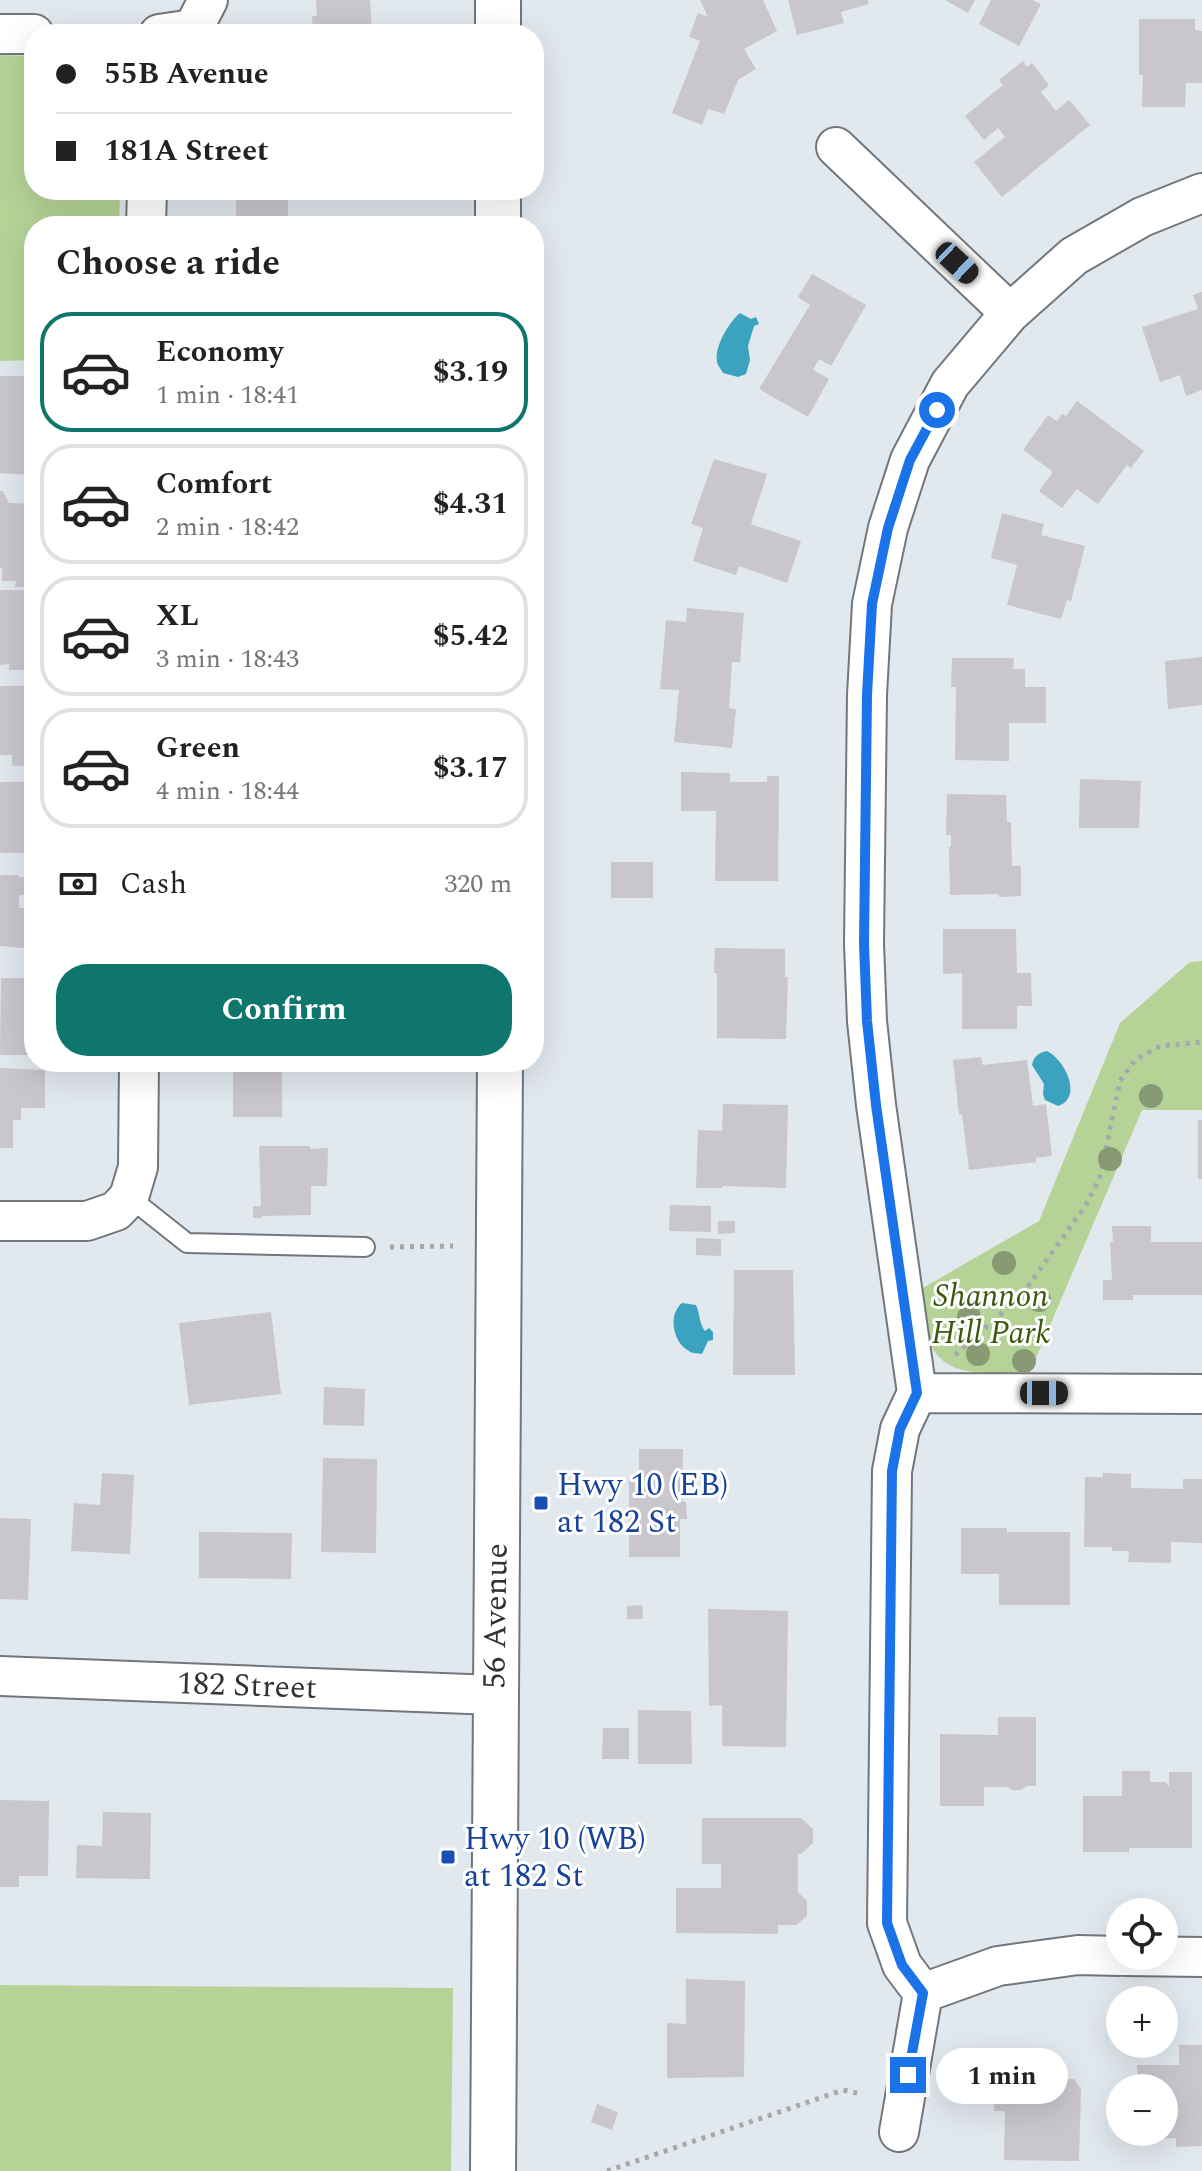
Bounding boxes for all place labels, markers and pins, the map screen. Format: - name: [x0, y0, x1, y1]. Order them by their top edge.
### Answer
- place label: Hwy 10 (EB) at 182 St: [557, 1461, 728, 1547]
- marker: Hwy 10 (EB) at 182 St: [532, 1494, 550, 1512]
- place label: Hwy 10 (WB) at 182 St: [464, 1815, 646, 1901]
- marker: Hwy 10 (WB) at 182 St: [439, 1848, 457, 1866]

